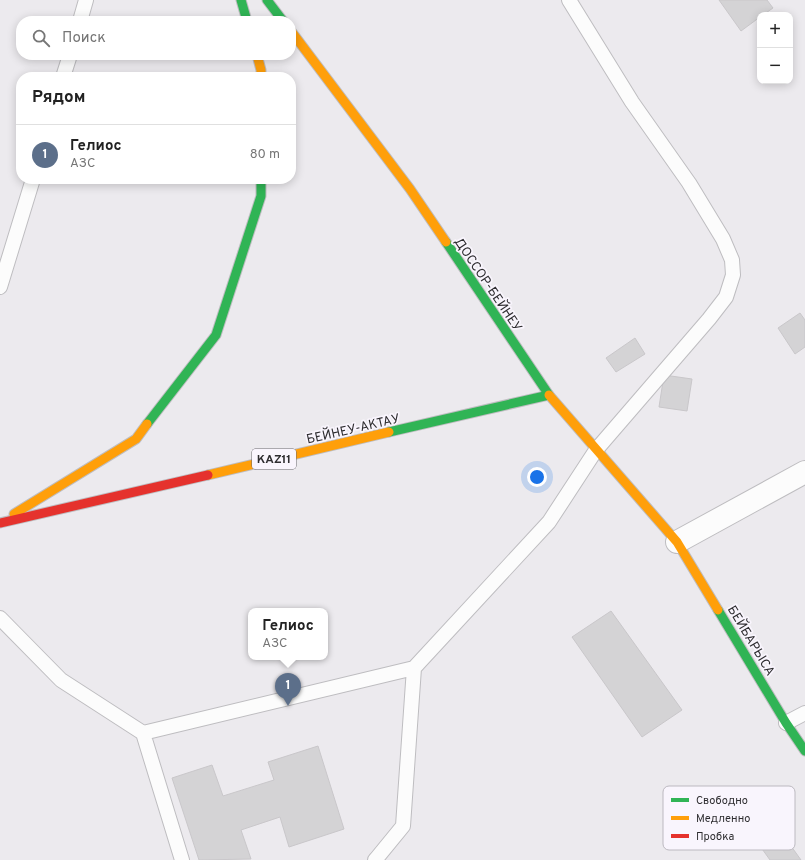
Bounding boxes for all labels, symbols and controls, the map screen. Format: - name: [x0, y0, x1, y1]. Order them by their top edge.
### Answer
- map controls: [757, 12, 793, 84]
- button: +: [757, 12, 793, 48]
- search box: [16, 16, 296, 60]
- icon: search: [30, 27, 52, 49]
- text: Поиск: [62, 29, 106, 48]
- button: −: [757, 48, 793, 84]
- text: Рядом: [32, 87, 85, 109]
- text: Гелиос: [70, 137, 122, 156]
- text: 1: [42, 147, 48, 163]
- text: 80 m: [250, 147, 280, 163]
- text: АЗС: [70, 156, 95, 172]
- street label: ДОССОР-БЕЙНЕУ: [450, 234, 527, 336]
- street label: БЕЙНЕУ-АКТАУ: [305, 409, 402, 448]
- road number: KAZ11: [252, 449, 296, 469]
- your location: [527, 467, 547, 487]
- street label: БЕЙБАРЫСА: [723, 602, 779, 679]
- popup: [248, 608, 328, 660]
- text: Гелиос: [262, 617, 314, 636]
- text: АЗС: [262, 636, 288, 652]
- pin: 1: [275, 673, 301, 706]
- legend: [663, 786, 795, 850]
- text: Свободно: [696, 794, 748, 808]
- text: Медленно: [696, 812, 750, 826]
- text: Пробка: [696, 830, 735, 844]

